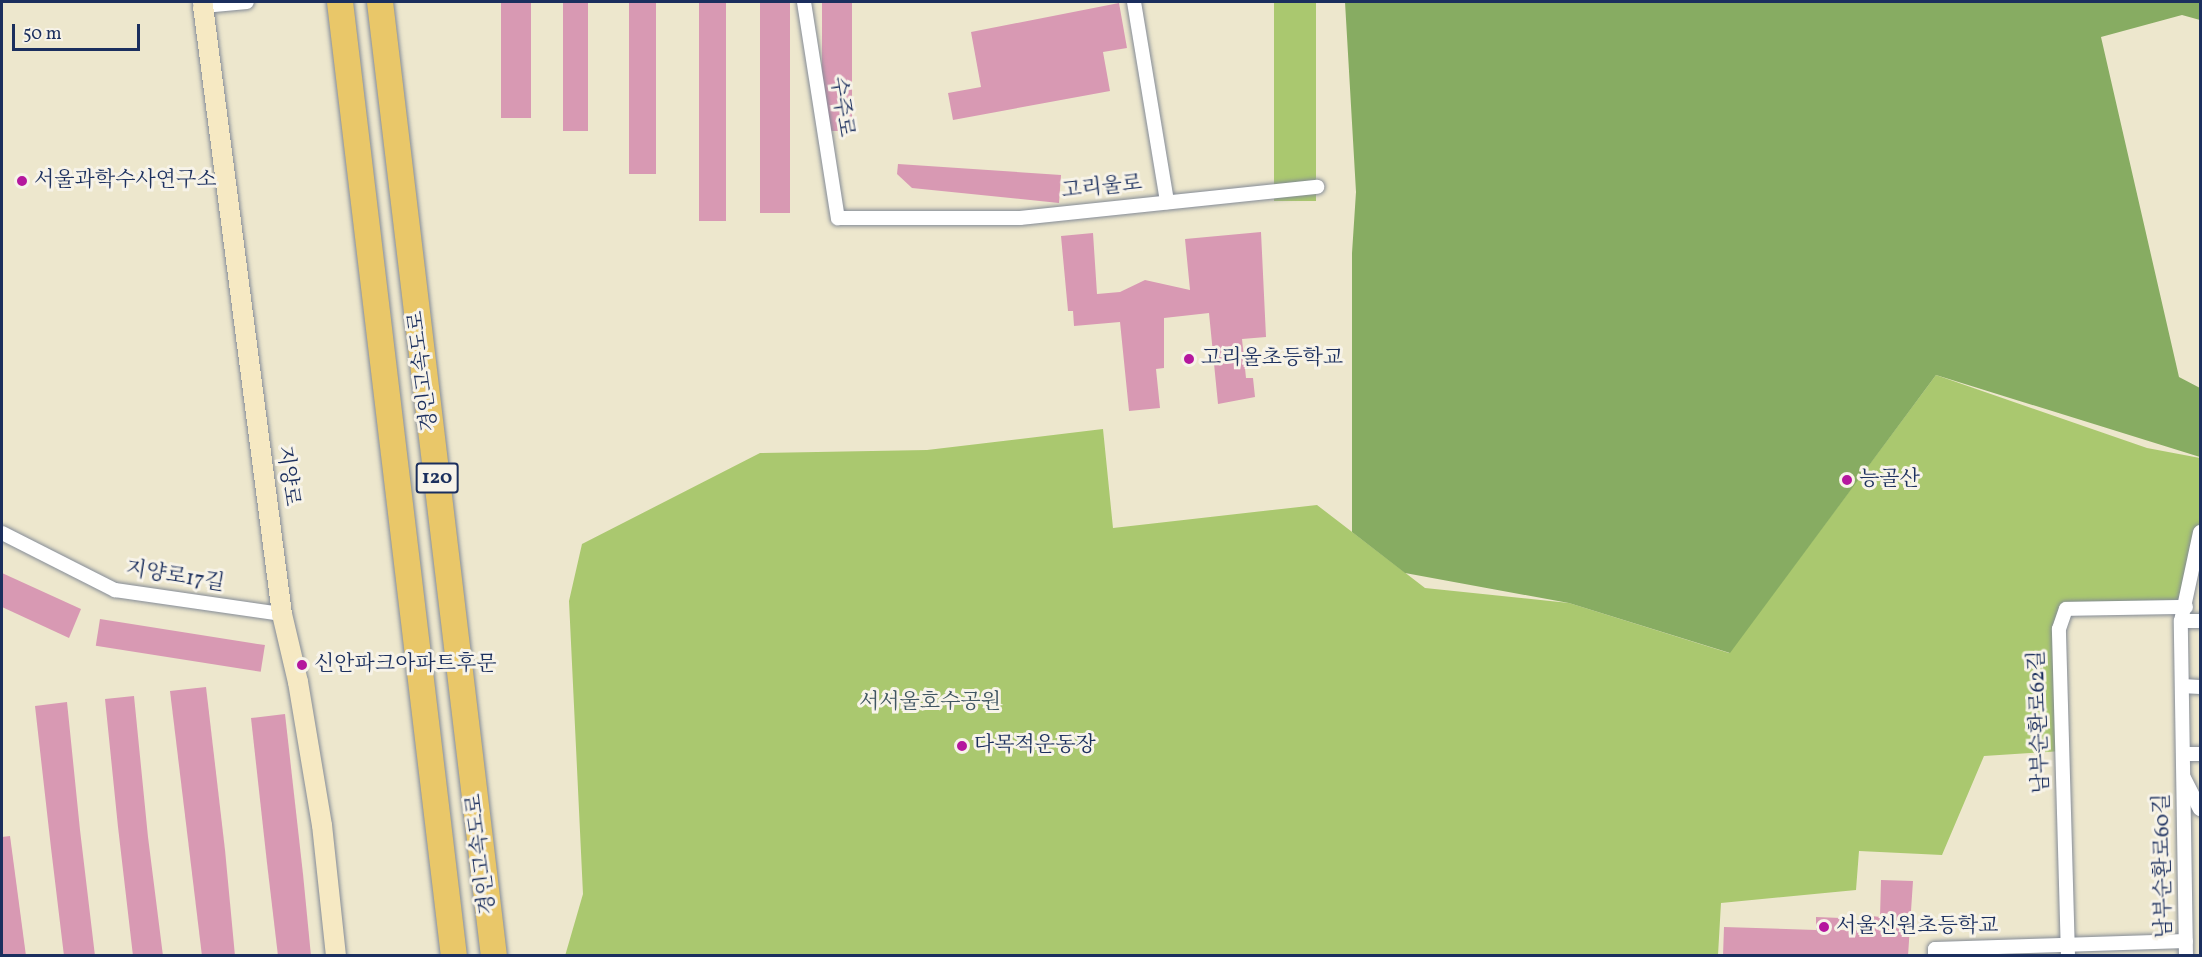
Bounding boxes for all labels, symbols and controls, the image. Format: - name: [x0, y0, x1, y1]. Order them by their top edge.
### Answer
- scale bar: [15, 12, 142, 50]
- text: 50 m: [23, 22, 62, 47]
- street label: 수주로: [824, 75, 858, 139]
- place label: 서울과학수사연구소: [34, 168, 217, 194]
- street label: 고리울로: [1060, 171, 1144, 205]
- marker: 서울과학수사연구소: [15, 174, 29, 188]
- street label: 경인고속도로: [404, 309, 444, 433]
- place label: 고리울초등학교: [1201, 346, 1343, 372]
- marker: 고리울초등학교: [1182, 352, 1196, 366]
- street label: 지양로: [270, 444, 304, 508]
- road number: 120: [414, 461, 460, 495]
- place label: 능골산: [1859, 467, 1920, 493]
- marker: 능골산: [1840, 473, 1854, 487]
- street label: 지양로17길: [124, 557, 226, 597]
- street label: 남부순환로62길: [2025, 650, 2055, 794]
- place label: 신안파크아파트후문: [314, 652, 497, 678]
- marker: 신안파크아파트후문: [295, 658, 309, 672]
- park label: 서서울호수공원: [859, 690, 1001, 716]
- place label: 다목적운동장: [974, 733, 1096, 759]
- marker: 다목적운동장: [955, 739, 969, 753]
- street label: 경인고속도로: [462, 792, 502, 916]
- street label: 남부순환로60길: [2150, 793, 2178, 939]
- place label: 서울신원초등학교: [1836, 914, 1998, 940]
- marker: 서울신원초등학교: [1817, 920, 1831, 934]

